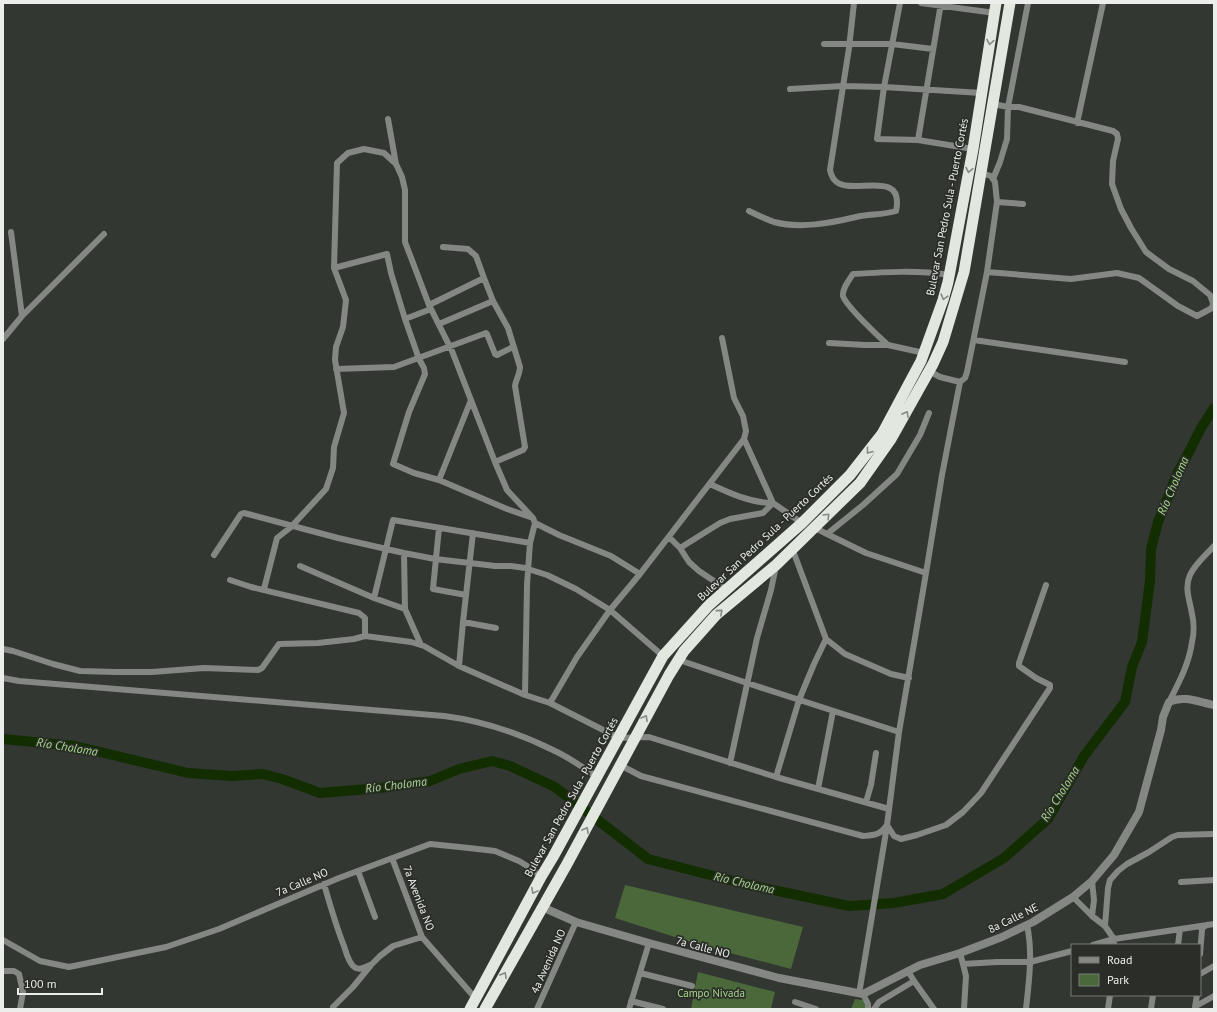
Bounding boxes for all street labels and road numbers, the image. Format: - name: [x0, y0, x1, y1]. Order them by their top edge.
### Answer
- street label: Bulevar San Pedro Sula - Puerto Cortés: [923, 117, 971, 297]
- street label: Bulevar San Pedro Sula - Puerto Cortés: [694, 470, 836, 604]
- street label: Bulevar San Pedro Sula - Puerto Cortés: [521, 714, 621, 879]
- street label: 7a Avenida NO: [400, 863, 438, 933]
- street label: 7a Calle NO: [274, 865, 330, 899]
- street label: 8a Calle NE: [986, 900, 1041, 936]
- street label: 4a Avenida NO: [528, 927, 568, 995]
- street label: 7a Calle NO: [674, 933, 732, 961]

